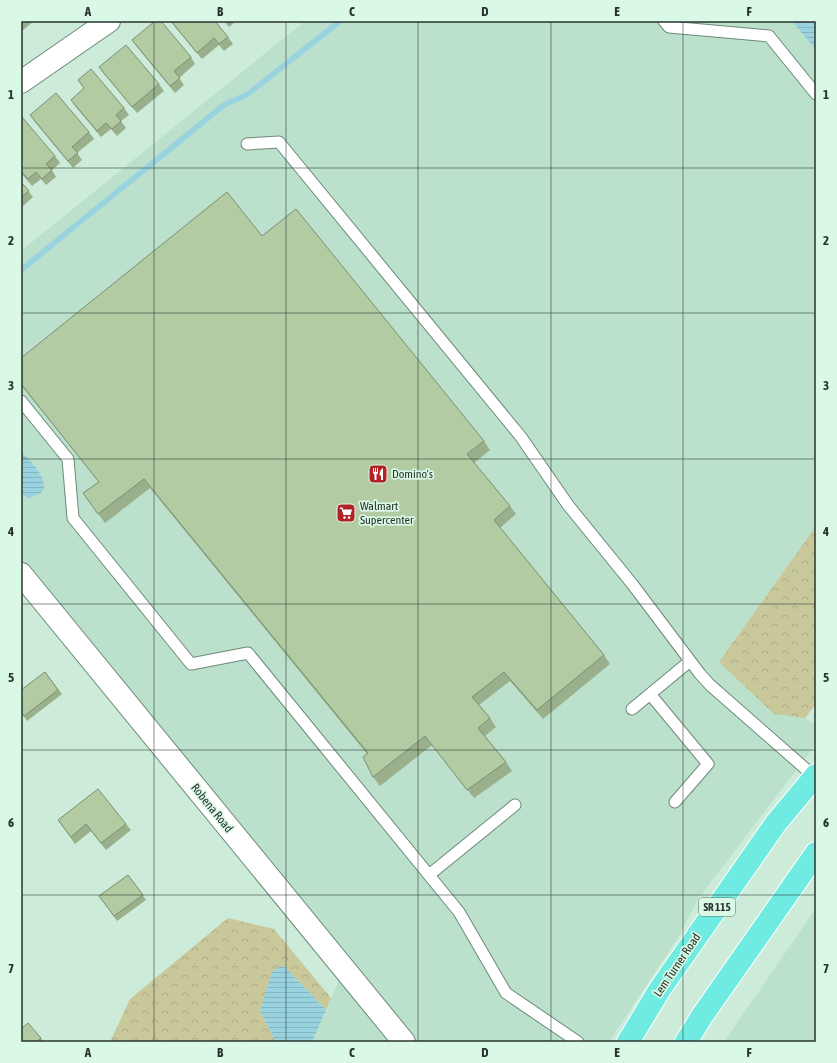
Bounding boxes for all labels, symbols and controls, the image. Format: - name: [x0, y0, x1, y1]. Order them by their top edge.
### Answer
- text: A: [84, 4, 92, 19]
- text: B: [217, 4, 224, 19]
- text: C: [349, 4, 355, 19]
- text: D: [481, 4, 489, 19]
- text: E: [614, 4, 620, 19]
- text: F: [746, 4, 752, 19]
- text: 1: [8, 87, 14, 102]
- text: 1: [823, 87, 829, 102]
- text: 2: [8, 233, 14, 248]
- text: 2: [823, 233, 829, 248]
- text: 3: [8, 378, 14, 393]
- text: 3: [823, 378, 829, 393]
- restaurant icon: Domino's: [367, 463, 389, 485]
- place label: Domino's: [392, 467, 433, 481]
- place label: Walmart Supercenter: [360, 499, 414, 527]
- supermarket icon: Walmart Supercenter: [335, 502, 357, 524]
- text: 4: [7, 524, 14, 539]
- text: 4: [822, 524, 829, 539]
- text: 5: [8, 670, 14, 685]
- text: 5: [823, 670, 829, 685]
- street label: Robena Road: [188, 781, 236, 835]
- text: 6: [8, 815, 14, 830]
- text: 6: [823, 815, 829, 830]
- road number: SR 115: [699, 898, 735, 916]
- street label: Lem Turner Road: [651, 931, 703, 999]
- text: 7: [8, 961, 14, 976]
- text: 7: [823, 961, 829, 976]
- text: A: [84, 1045, 92, 1060]
- text: B: [217, 1045, 224, 1060]
- text: C: [349, 1045, 355, 1060]
- text: D: [481, 1045, 489, 1060]
- text: E: [614, 1045, 620, 1060]
- text: F: [746, 1045, 752, 1060]

